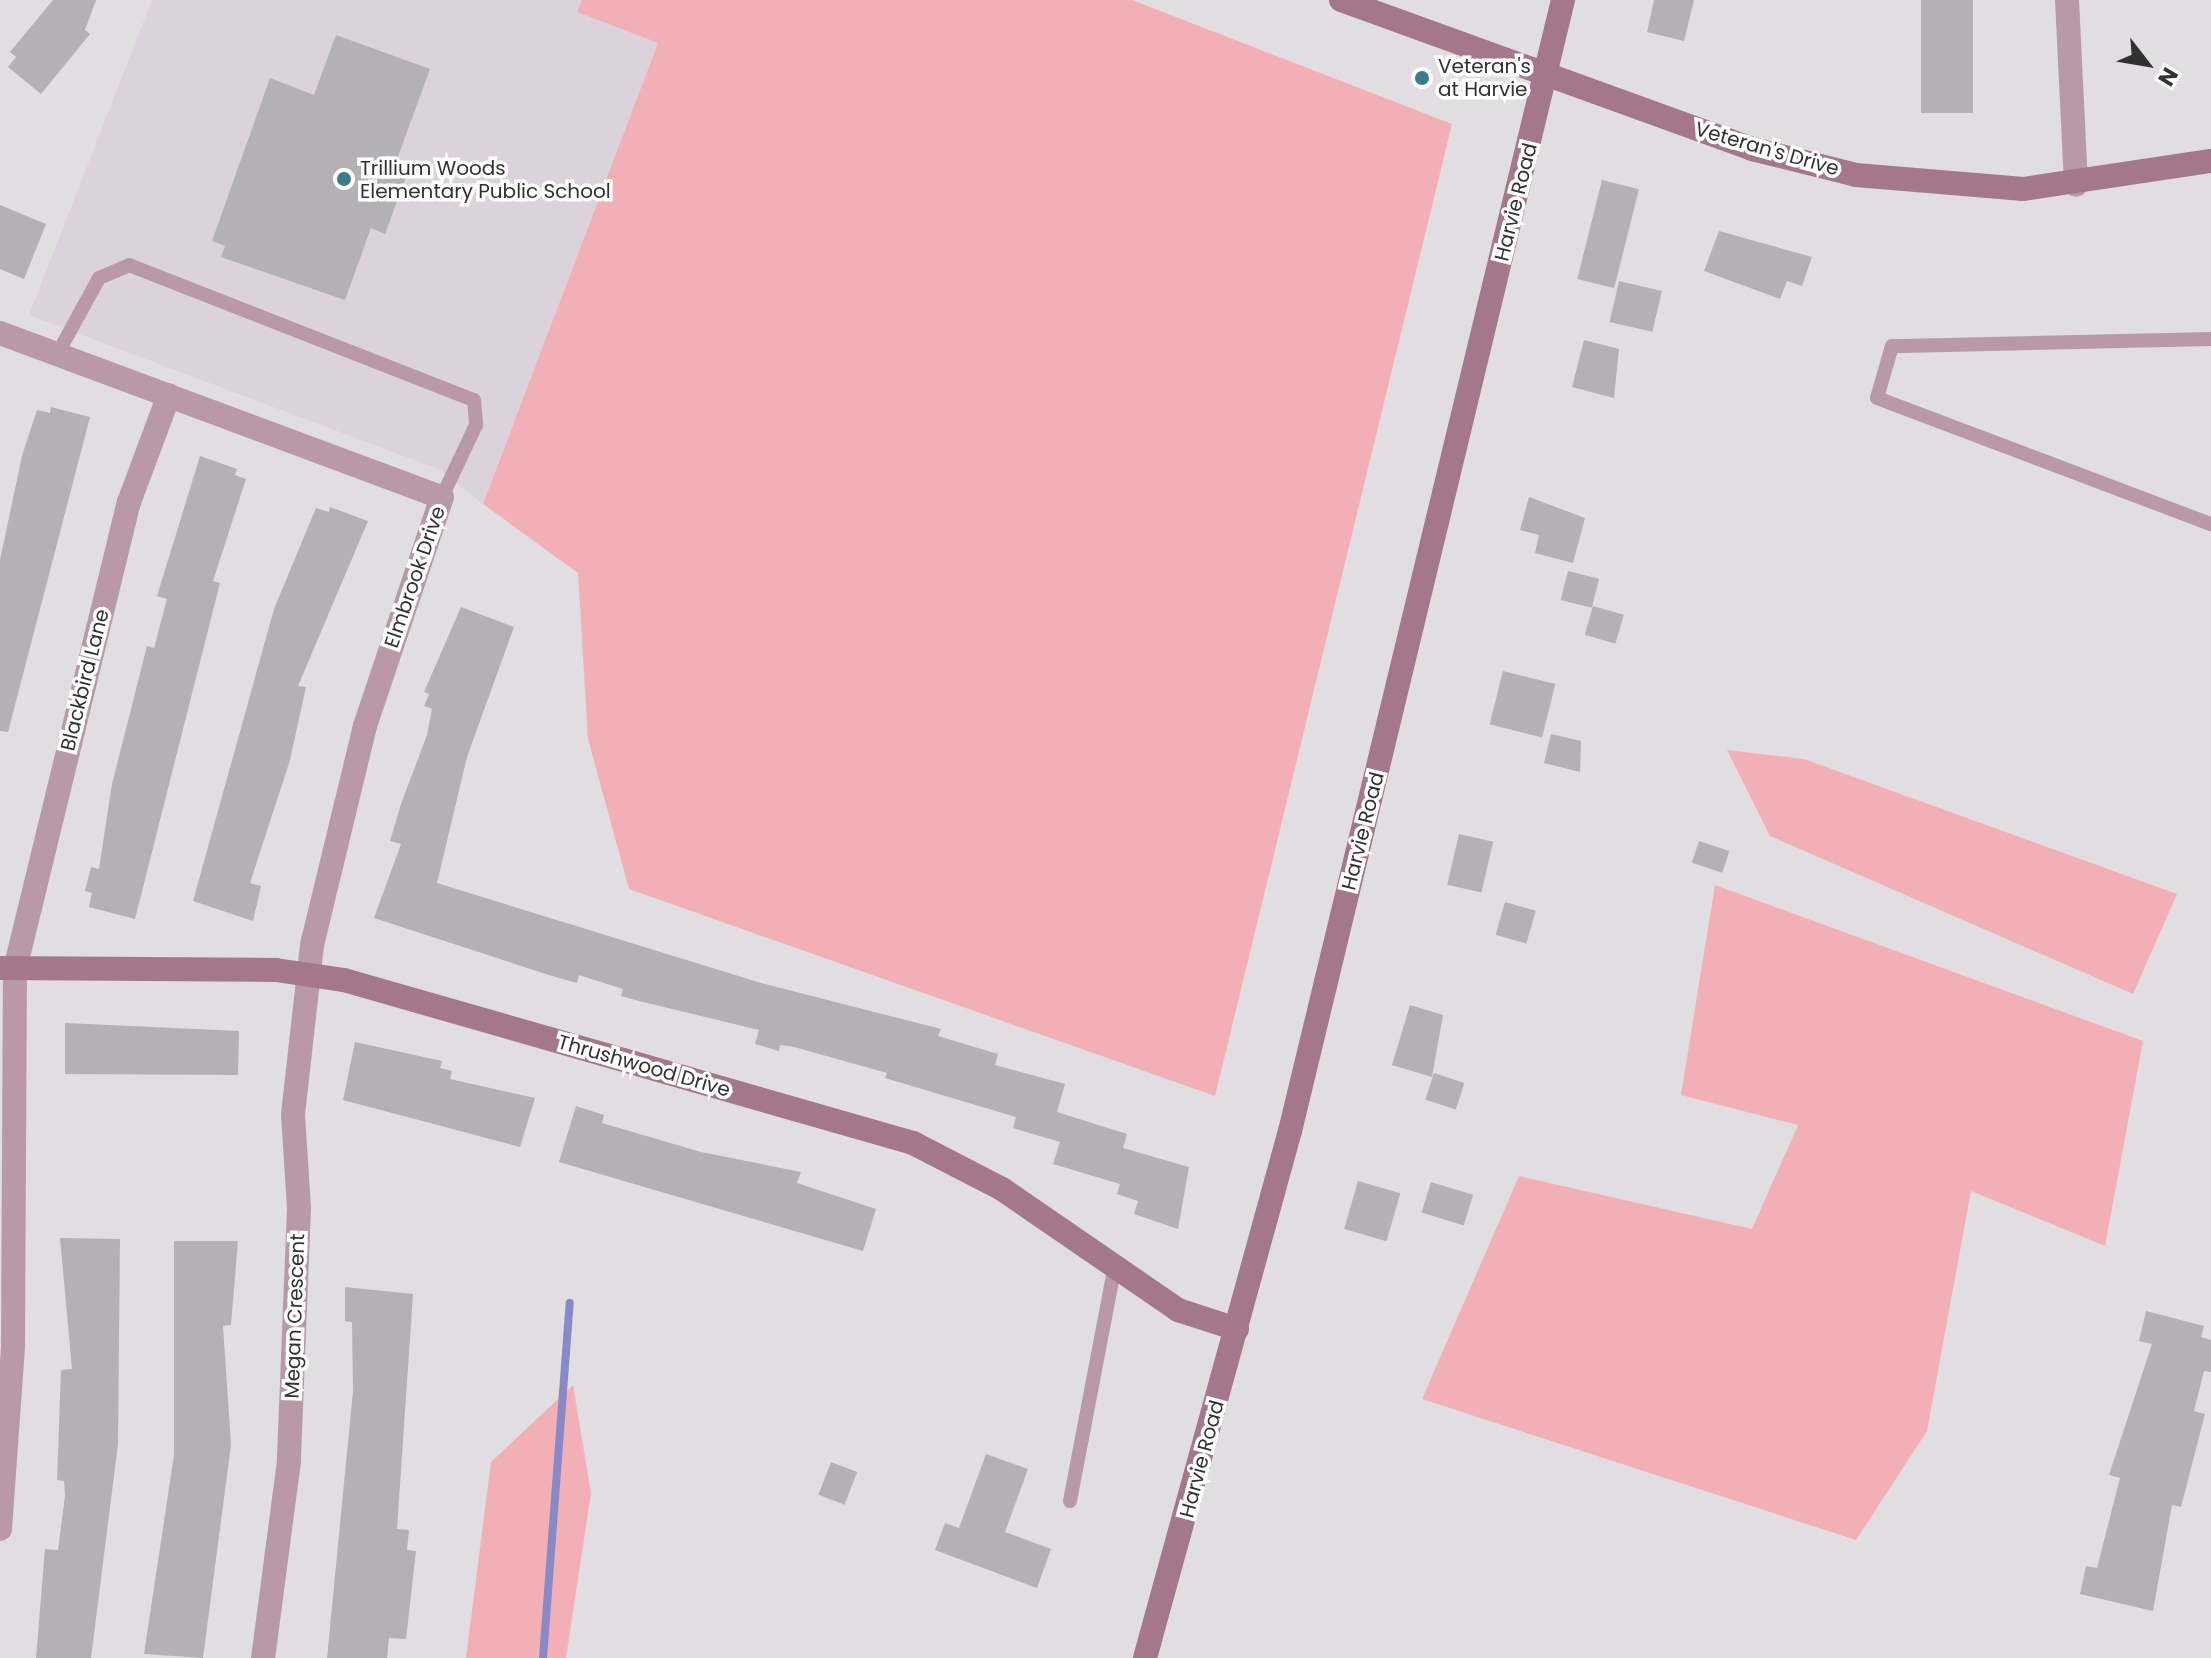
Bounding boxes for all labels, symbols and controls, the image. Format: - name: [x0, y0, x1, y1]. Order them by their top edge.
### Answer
- north arrow: [2107, 24, 2187, 104]
- place label: Veteran's at Harvie: [1438, 54, 1531, 101]
- text: N: [2150, 62, 2186, 92]
- marker: Veteran's at Harvie: [1413, 69, 1431, 87]
- street label: Veteran's Drive: [1692, 117, 1842, 181]
- street label: Harvie Road: [1490, 141, 1542, 263]
- place label: Trillium Woods Elementary Public School: [360, 156, 611, 203]
- marker: Trillium Woods Elementary Public School: [335, 170, 353, 188]
- street label: Elmbrook Drive: [380, 503, 450, 651]
- street label: Blackbird Lane: [56, 607, 114, 753]
- street label: Harvie Road: [1337, 770, 1389, 892]
- street label: Thrushwood Drive: [555, 1030, 733, 1102]
- street label: Megan Crescent: [280, 1233, 310, 1399]
- street label: Harvie Road: [1175, 1398, 1229, 1520]

